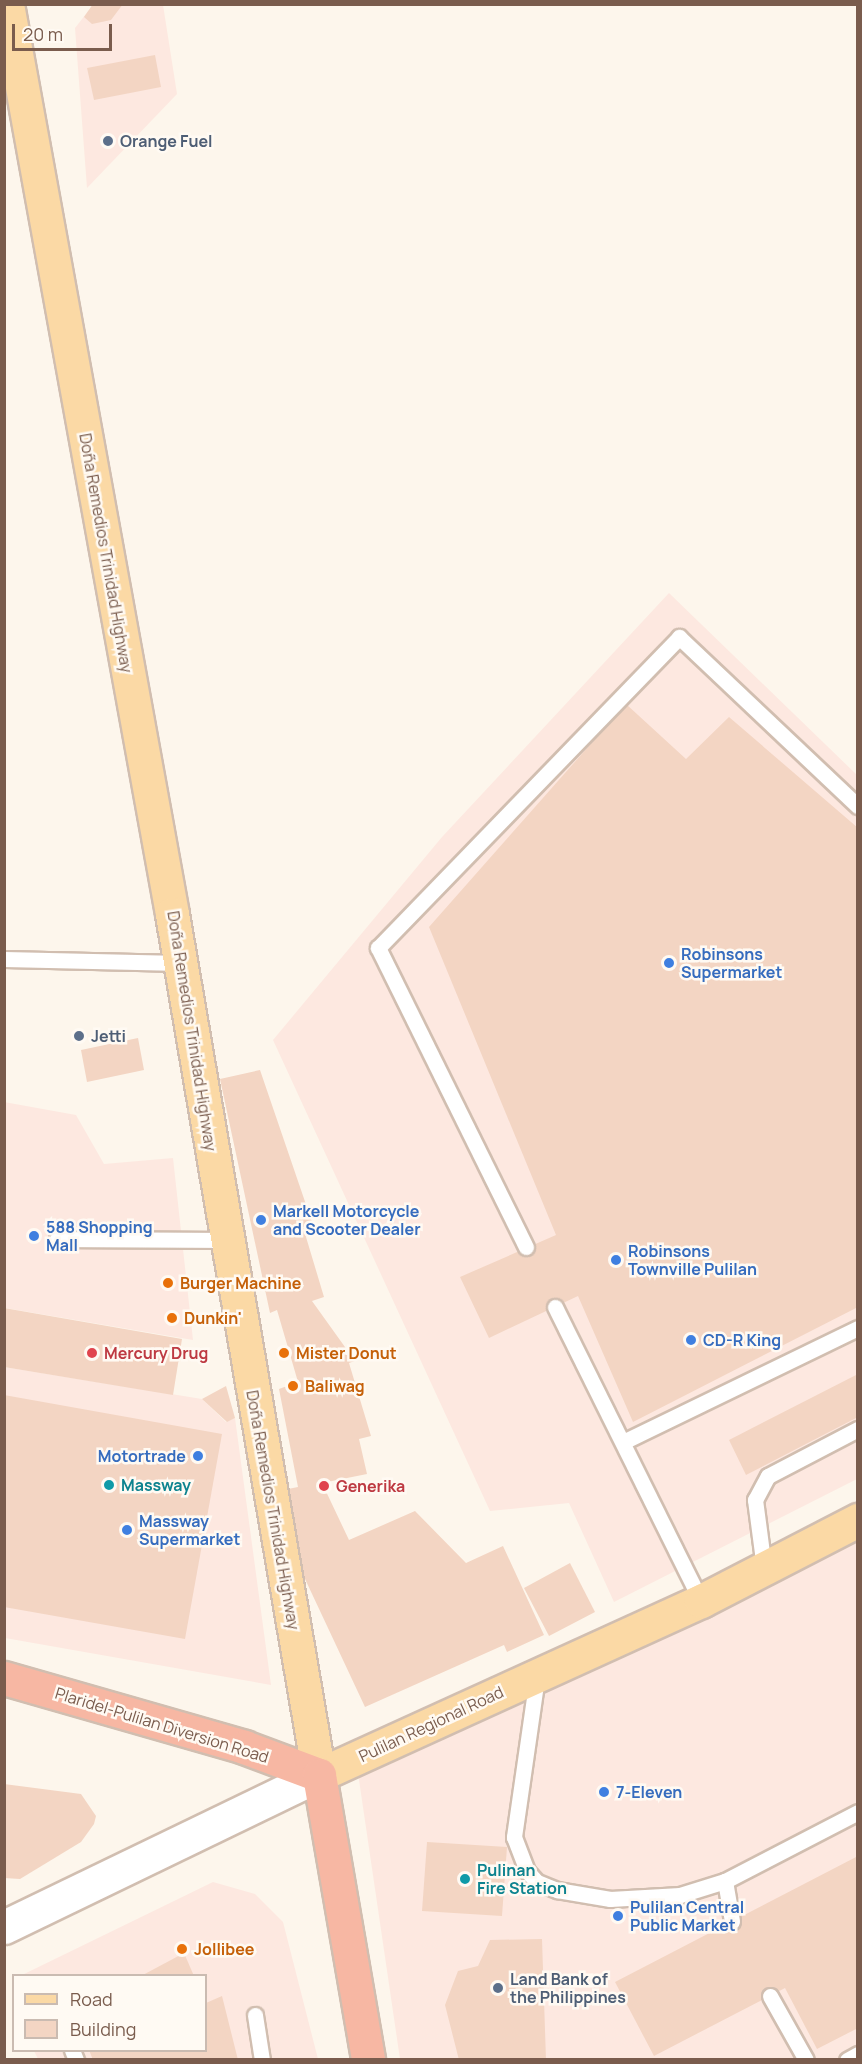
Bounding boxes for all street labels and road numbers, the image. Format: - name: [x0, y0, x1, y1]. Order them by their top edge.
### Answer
- street label: Doña Remedios Trinidad Highway: [75, 432, 137, 674]
- street label: Doña Remedios Trinidad Highway: [164, 910, 220, 1152]
- street label: Doña Remedios Trinidad Highway: [242, 1389, 304, 1631]
- street label: Pulilan Regional Road: [356, 1682, 506, 1766]
- street label: Plaridel-Pulilan Diversion Road: [53, 1683, 271, 1767]

